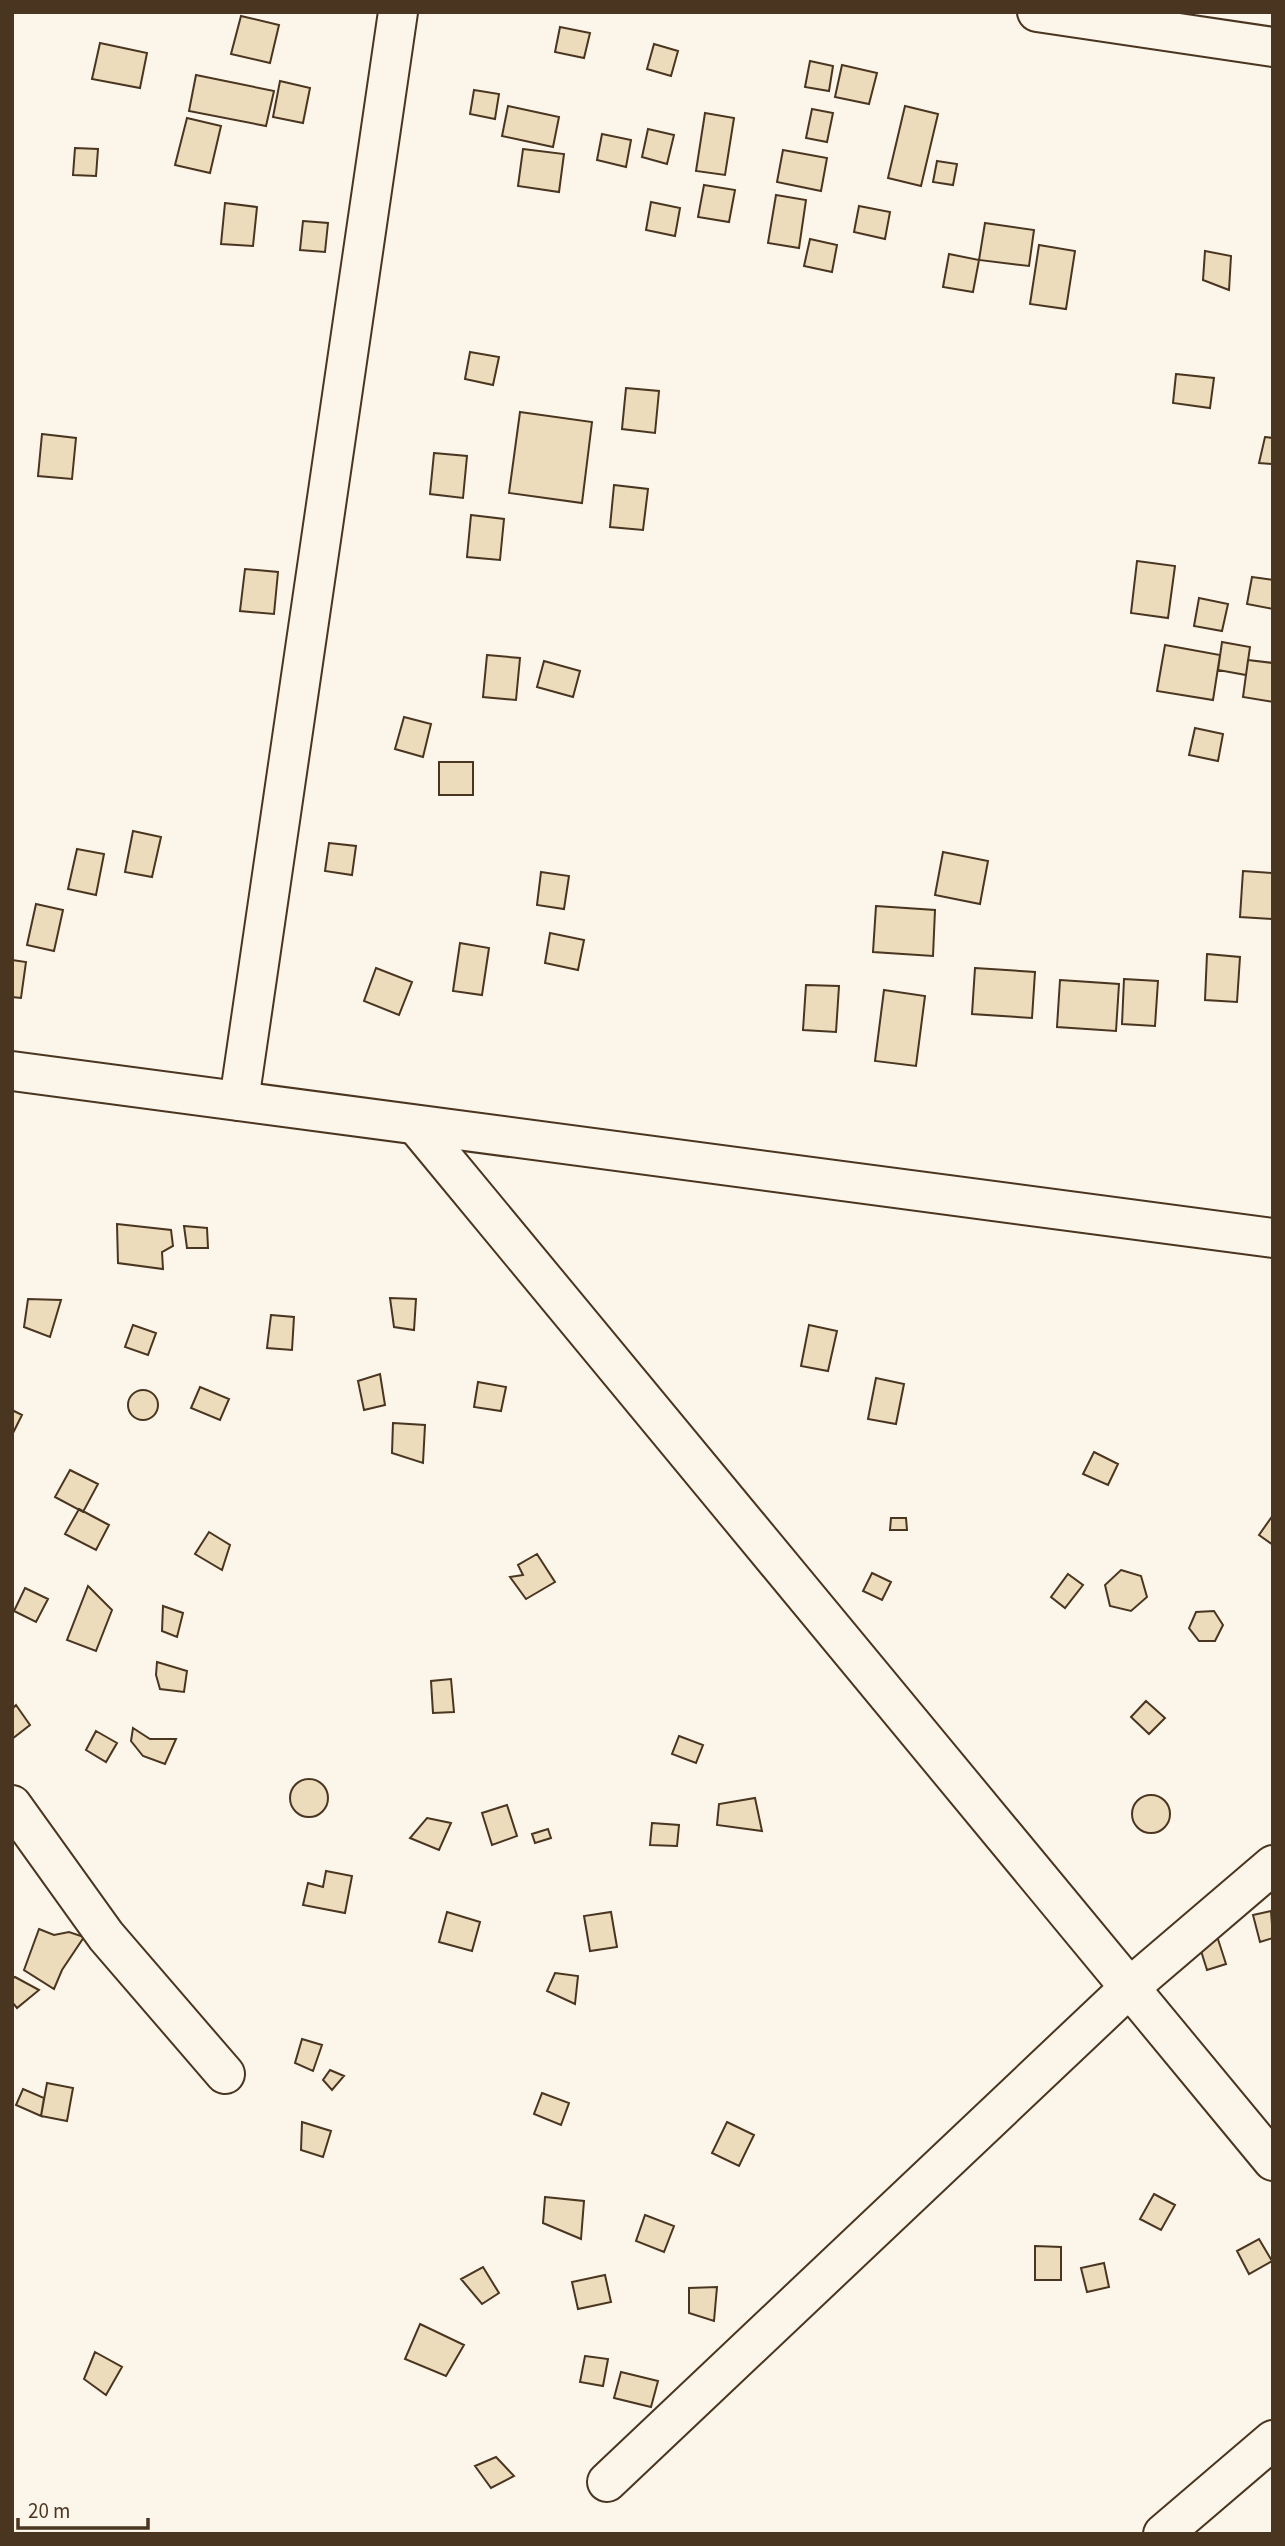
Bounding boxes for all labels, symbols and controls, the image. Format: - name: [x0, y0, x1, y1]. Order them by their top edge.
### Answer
- scale bar: [18, 2486, 147, 2530]
- text: 20 m: [28, 2496, 70, 2526]

